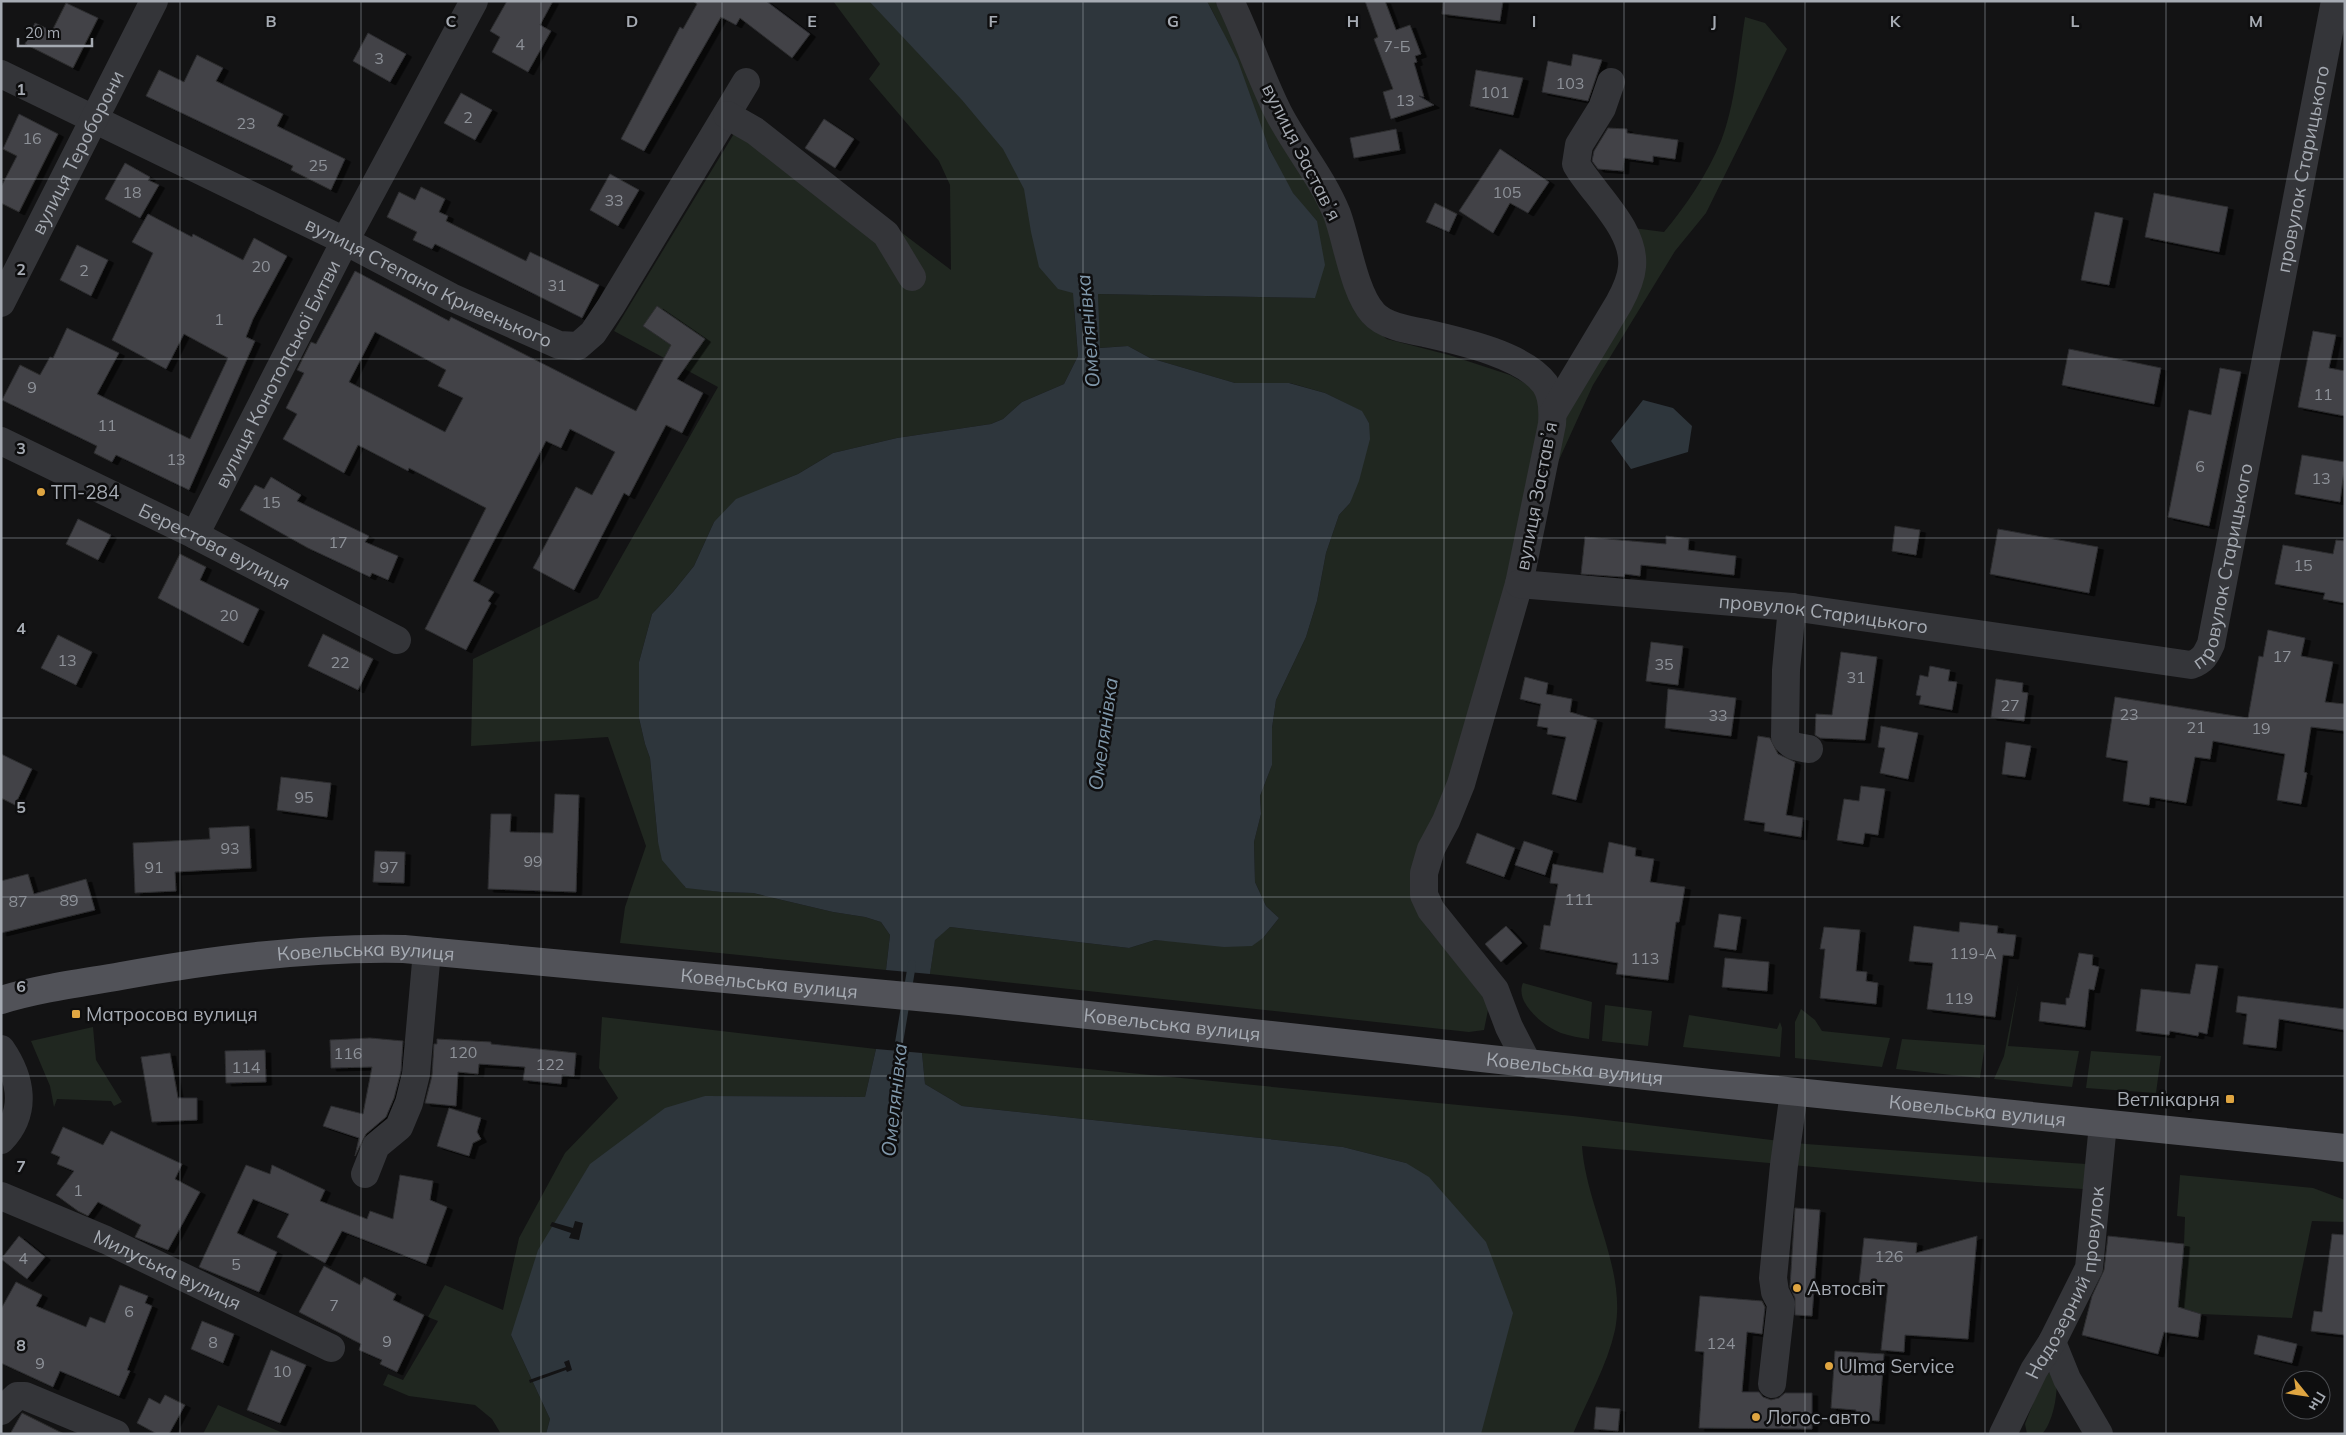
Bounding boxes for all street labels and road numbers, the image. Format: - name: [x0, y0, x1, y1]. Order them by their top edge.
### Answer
- street label: провулок Старицького: [2271, 63, 2334, 275]
- street label: вулиця Тероборони: [26, 66, 129, 238]
- street label: вулиця Заставʼя: [1257, 79, 1347, 225]
- street label: вулиця Степана Кривенького: [302, 212, 556, 353]
- street label: вулиця Конотопської Битви: [209, 256, 345, 492]
- street label: вулиця Заставʼя: [1510, 420, 1562, 572]
- street label: провулок Старицького: [2188, 461, 2258, 674]
- street label: Берестова вулиця: [135, 498, 294, 594]
- street label: провулок Старицького: [1718, 589, 1930, 639]
- street label: Ковельська вулиця: [276, 937, 456, 966]
- street label: Ковельська вулиця: [680, 963, 859, 1003]
- street label: Ковельська вулиця: [1082, 1003, 1262, 1046]
- street label: Ковельська вулиця: [1485, 1047, 1664, 1090]
- street label: Ковельська вулиця: [1888, 1089, 2067, 1131]
- street label: Надозерний провулок: [2020, 1184, 2109, 1383]
- street label: Милуська вулиця: [90, 1224, 245, 1315]

